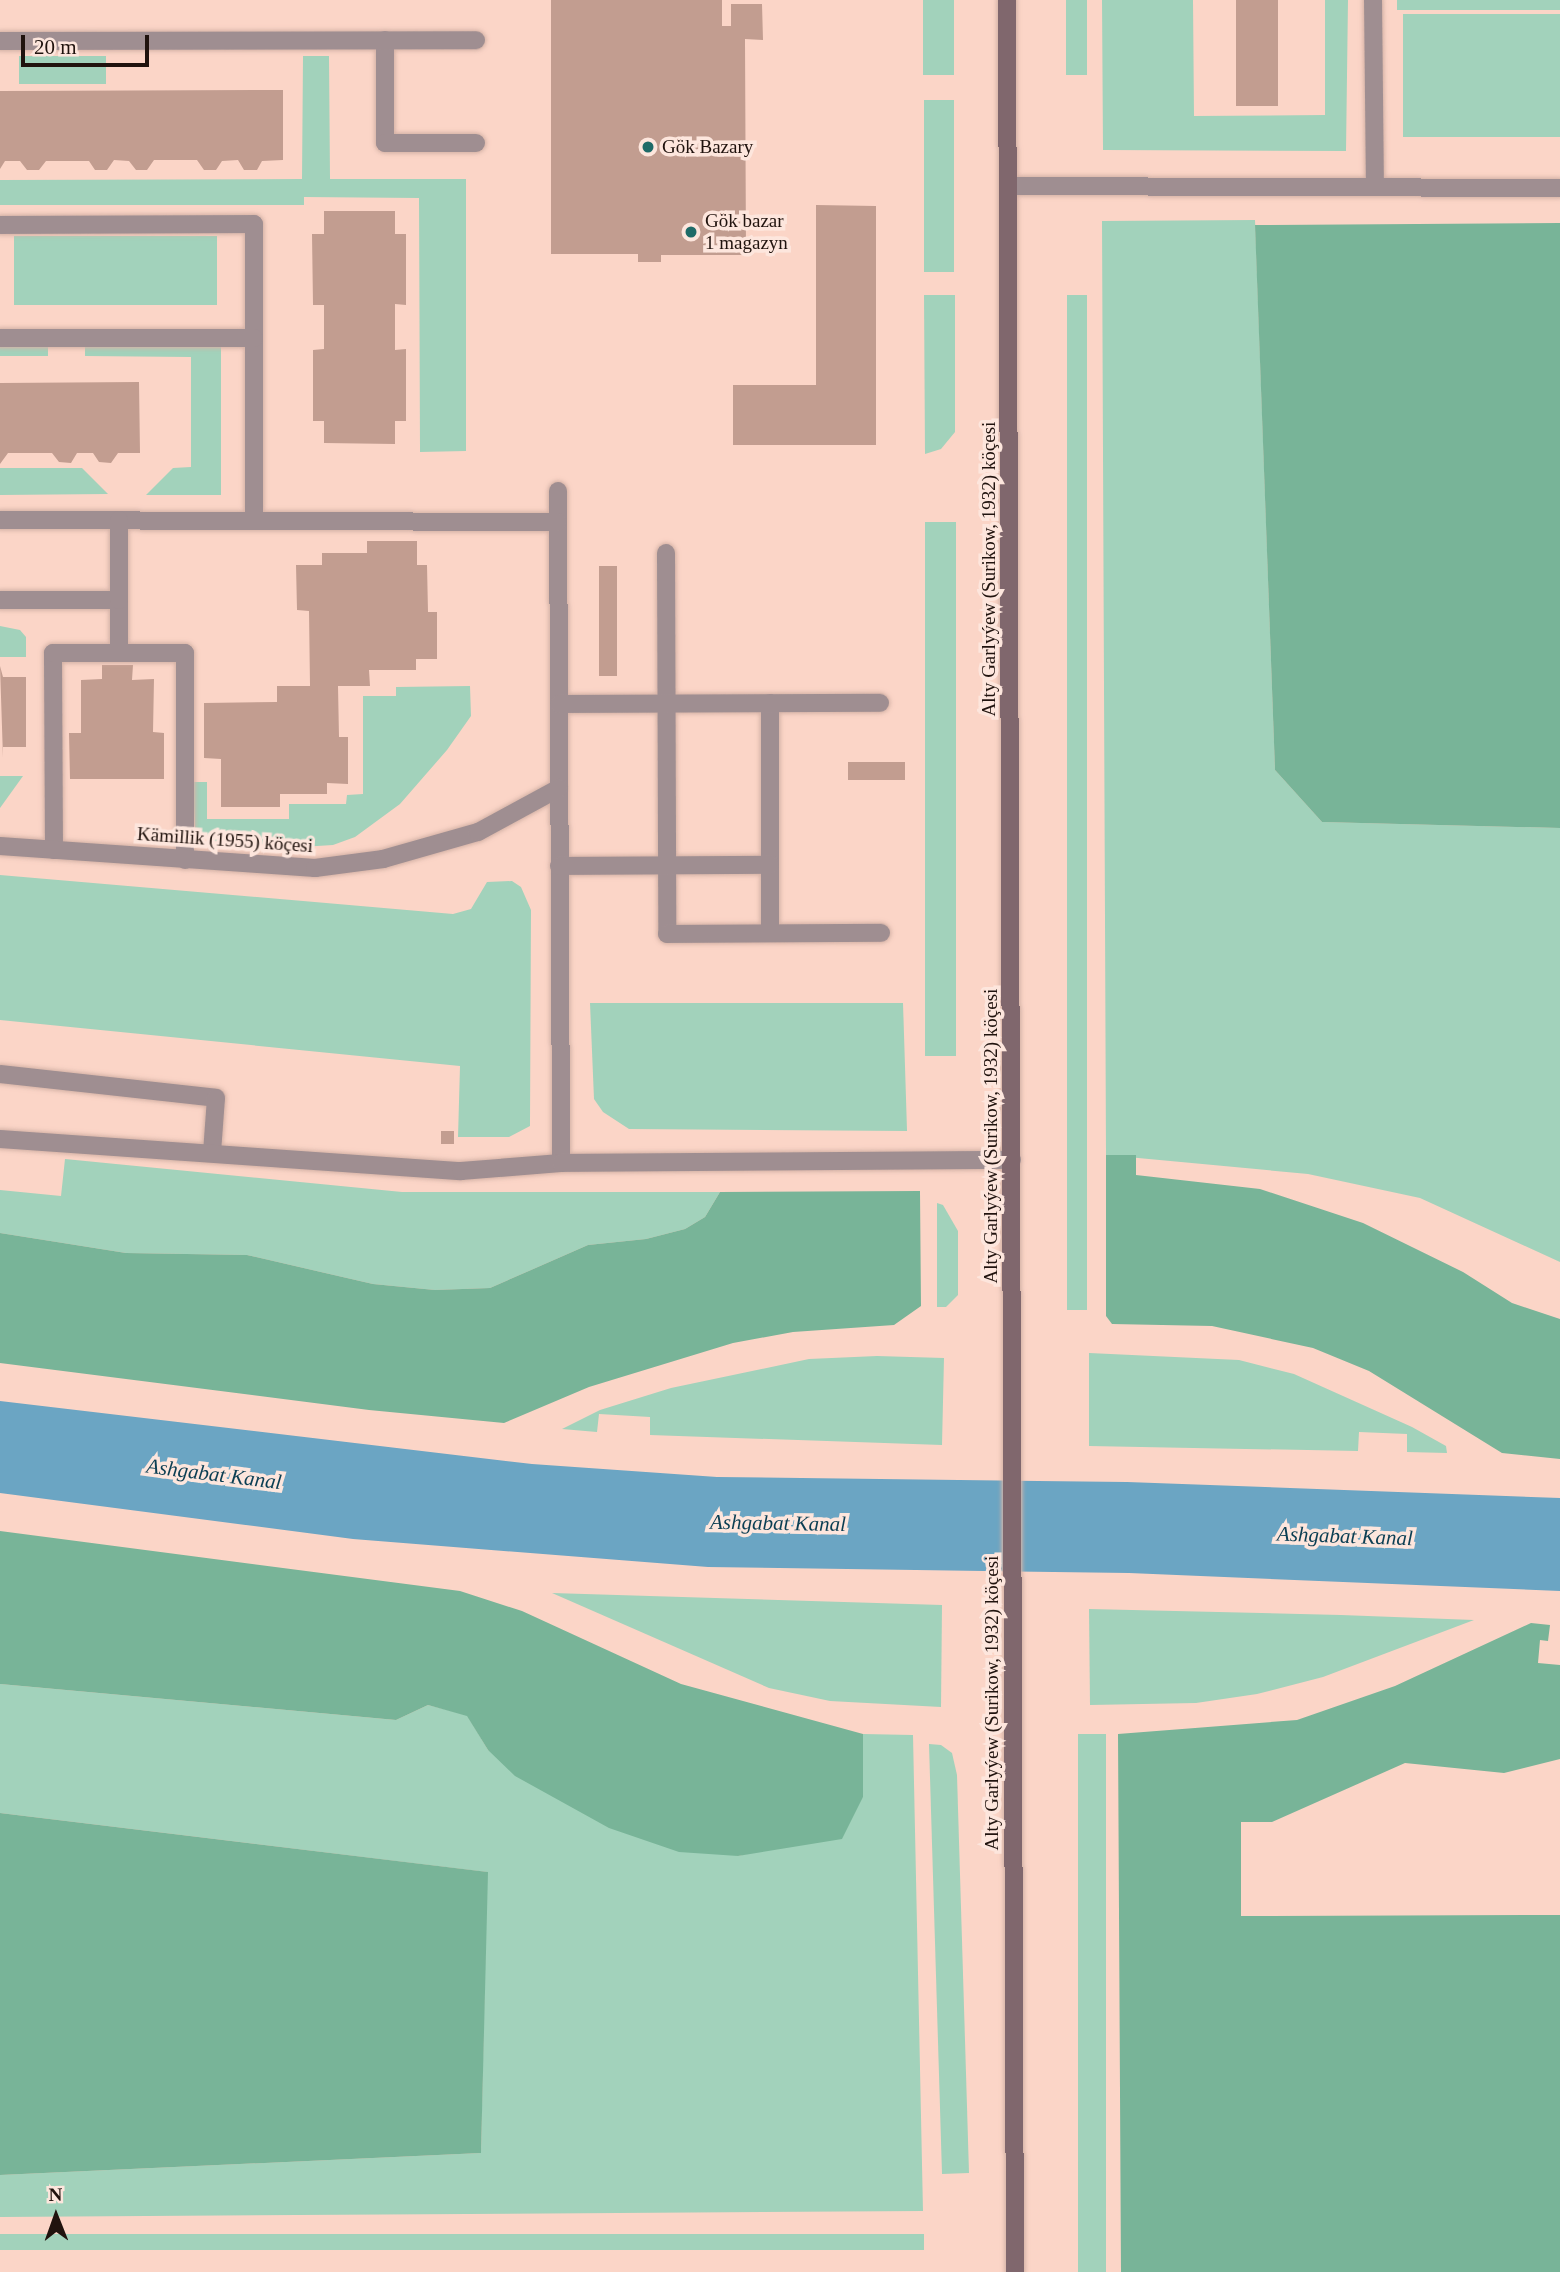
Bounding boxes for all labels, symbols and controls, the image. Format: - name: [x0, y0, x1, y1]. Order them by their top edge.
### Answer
- scale bar: [24, 21, 152, 65]
- text: 20 m: [34, 35, 77, 59]
- place label: Gök Bazary: [662, 136, 753, 158]
- marker: Gök Bazary: [640, 139, 656, 155]
- place label: Gök bazar 1 magazyn: [705, 210, 788, 254]
- marker: Gök bazar 1 magazyn: [683, 224, 699, 240]
- street label: Alty Garlyýew (Surikow, 1932) köçesi: [978, 422, 1000, 716]
- street label: Kämillik (1955) köçesi: [136, 822, 314, 858]
- street label: Alty Garlyýew (Surikow, 1932) köçesi: [980, 989, 1002, 1283]
- water label: Ashgabat Kanal: [145, 1453, 283, 1495]
- water label: Ashgabat Kanal: [710, 1509, 846, 1537]
- water label: Ashgabat Kanal: [1277, 1521, 1413, 1551]
- street label: Alty Garlyýew (Surikow, 1932) köçesi: [981, 1556, 1003, 1850]
- north arrow: [21, 2181, 91, 2251]
- text: N: [49, 2184, 63, 2205]

